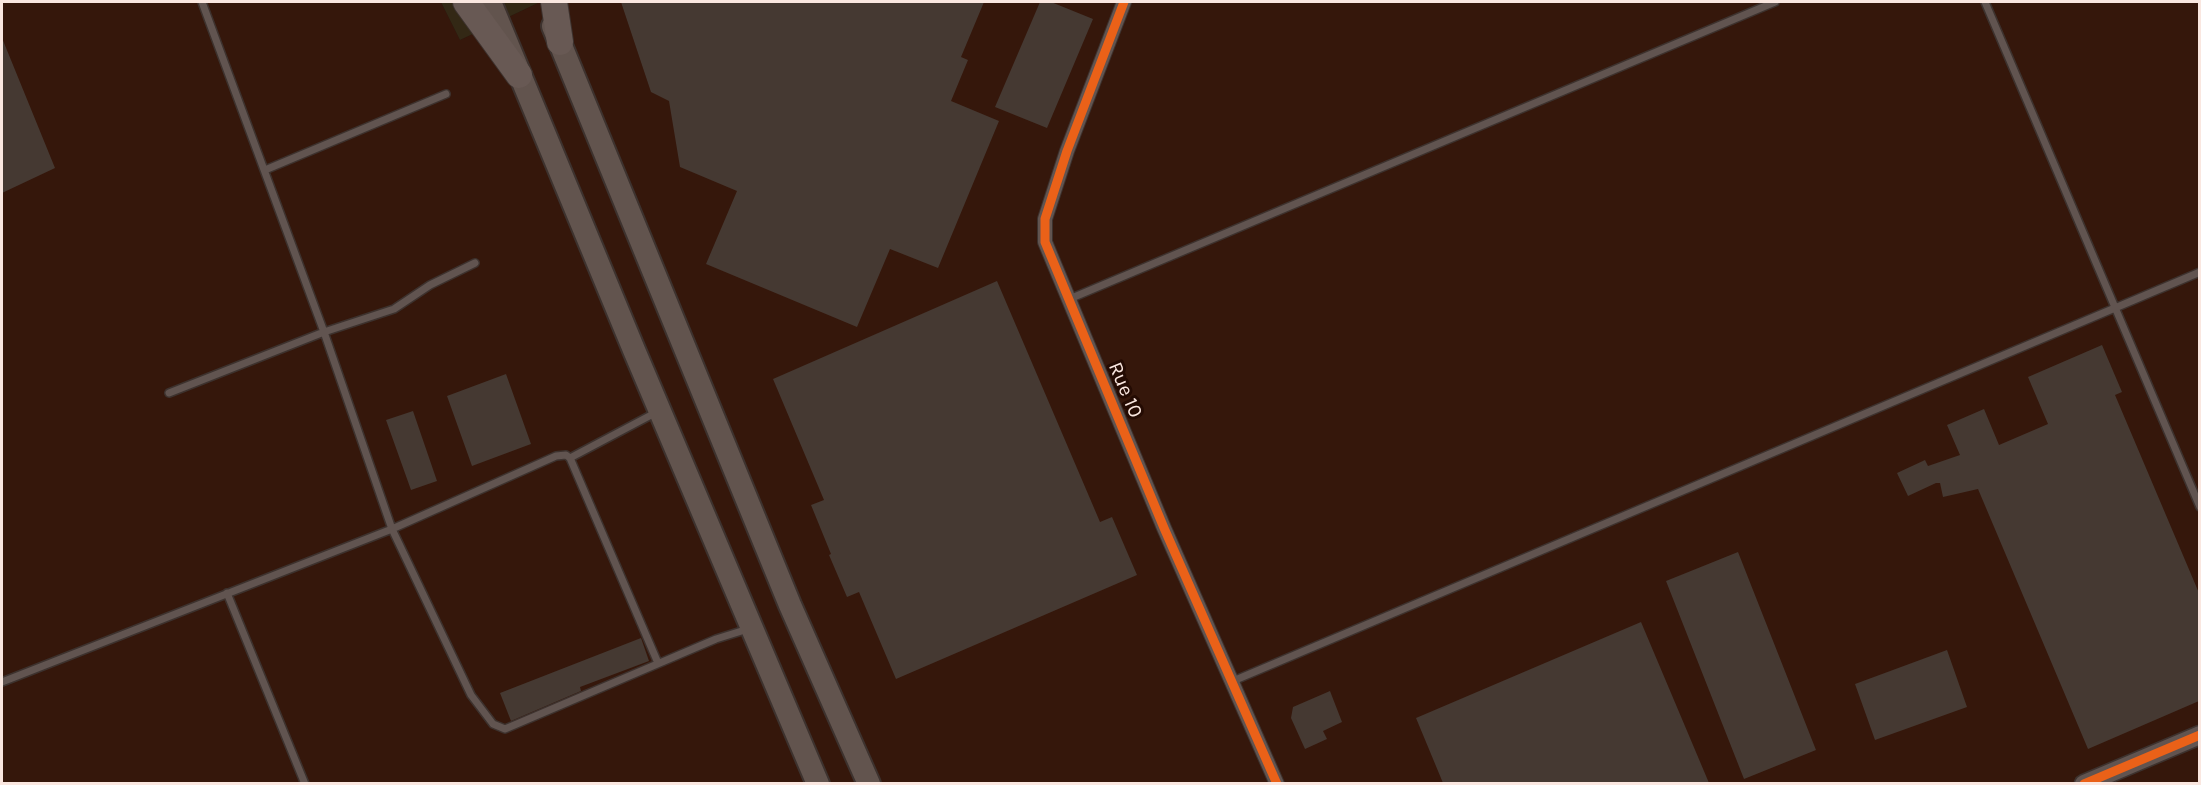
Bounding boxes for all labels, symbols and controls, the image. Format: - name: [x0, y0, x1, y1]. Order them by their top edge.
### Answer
- street label: Rue 10: [1103, 359, 1147, 421]

